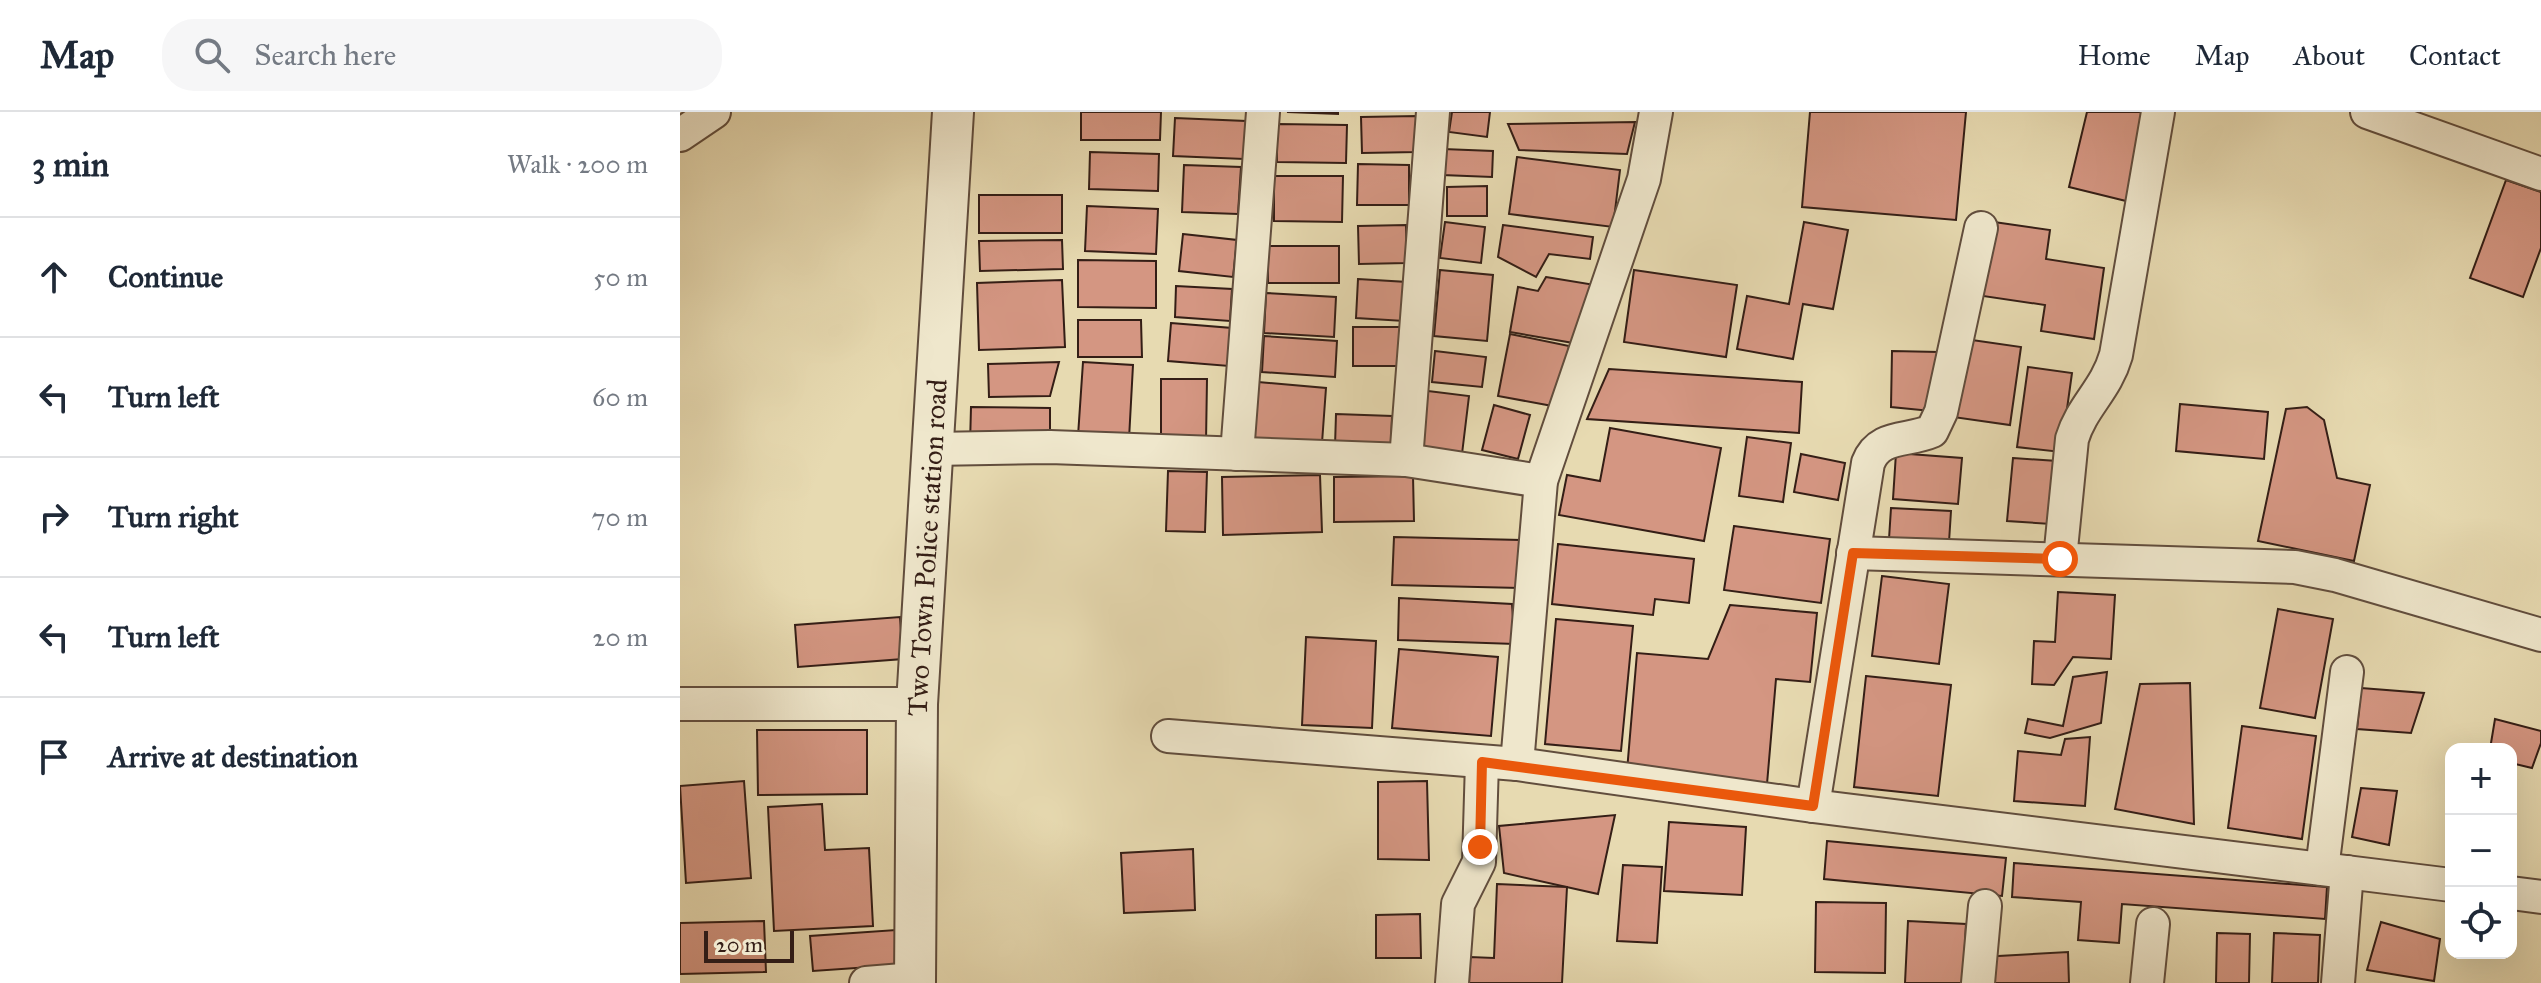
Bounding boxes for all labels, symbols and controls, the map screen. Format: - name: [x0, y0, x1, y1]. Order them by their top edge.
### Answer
- search box: [162, 19, 722, 91]
- text: Map: [40, 32, 114, 78]
- icon: search: [190, 33, 234, 77]
- text: Search here: [254, 37, 396, 73]
- text: Home: [2078, 38, 2151, 73]
- text: Map: [2195, 38, 2249, 73]
- text: About: [2293, 38, 2365, 73]
- text: Contact: [2409, 38, 2501, 73]
- text: 3 min: [32, 144, 109, 185]
- text: Walk · 200 m: [507, 148, 648, 180]
- icon: ahead: [32, 255, 76, 299]
- text: Continue: [108, 259, 223, 295]
- text: 50 m: [593, 261, 648, 293]
- icon: left: [32, 375, 76, 419]
- street label: Two Town Police station road: [900, 378, 955, 716]
- text: Turn left: [108, 379, 219, 415]
- text: 60 m: [592, 381, 648, 413]
- icon: right: [32, 495, 76, 539]
- text: Turn right: [108, 499, 239, 535]
- text: 70 m: [592, 501, 648, 533]
- route start: [2042, 541, 2078, 577]
- icon: left: [32, 615, 76, 659]
- text: Turn left: [108, 619, 219, 655]
- text: 20 m: [593, 621, 648, 653]
- icon: arrive: [32, 735, 76, 779]
- text: Arrive at destination: [108, 739, 358, 775]
- map controls: [2445, 743, 2517, 959]
- button: +: [2445, 743, 2517, 815]
- button: −: [2445, 815, 2517, 887]
- route end: [1462, 829, 1498, 865]
- button: locate: [2445, 887, 2517, 959]
- scale bar: [704, 927, 794, 963]
- text: 20 m: [716, 931, 763, 958]

